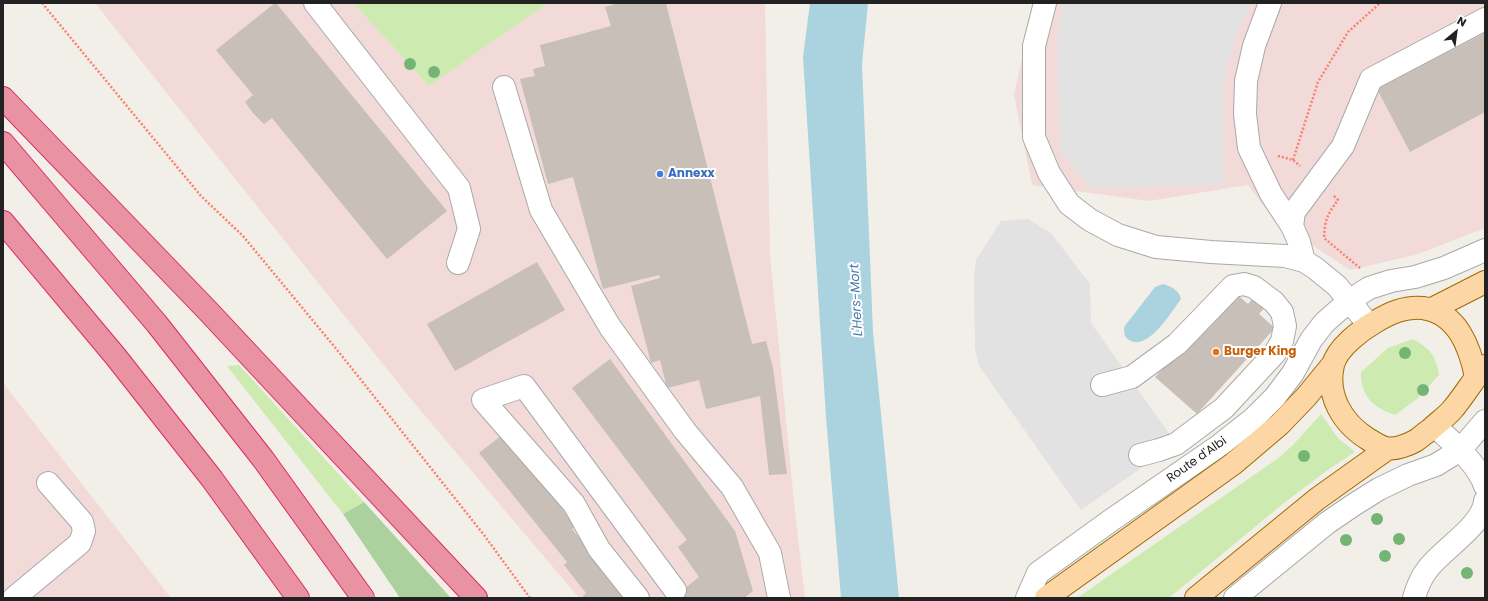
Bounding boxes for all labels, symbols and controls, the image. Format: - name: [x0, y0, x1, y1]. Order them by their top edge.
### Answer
- north arrow: [1436, 12, 1476, 52]
- text: N: [1454, 13, 1469, 31]
- place label: Annexx: [668, 167, 715, 181]
- marker: Annexx: [655, 169, 665, 179]
- water label: L'Hers-Mort: [847, 263, 867, 337]
- place label: Burger King: [1224, 345, 1296, 359]
- marker: Burger King: [1211, 347, 1221, 357]
- street label: Route d'Albi: [1164, 434, 1230, 486]

